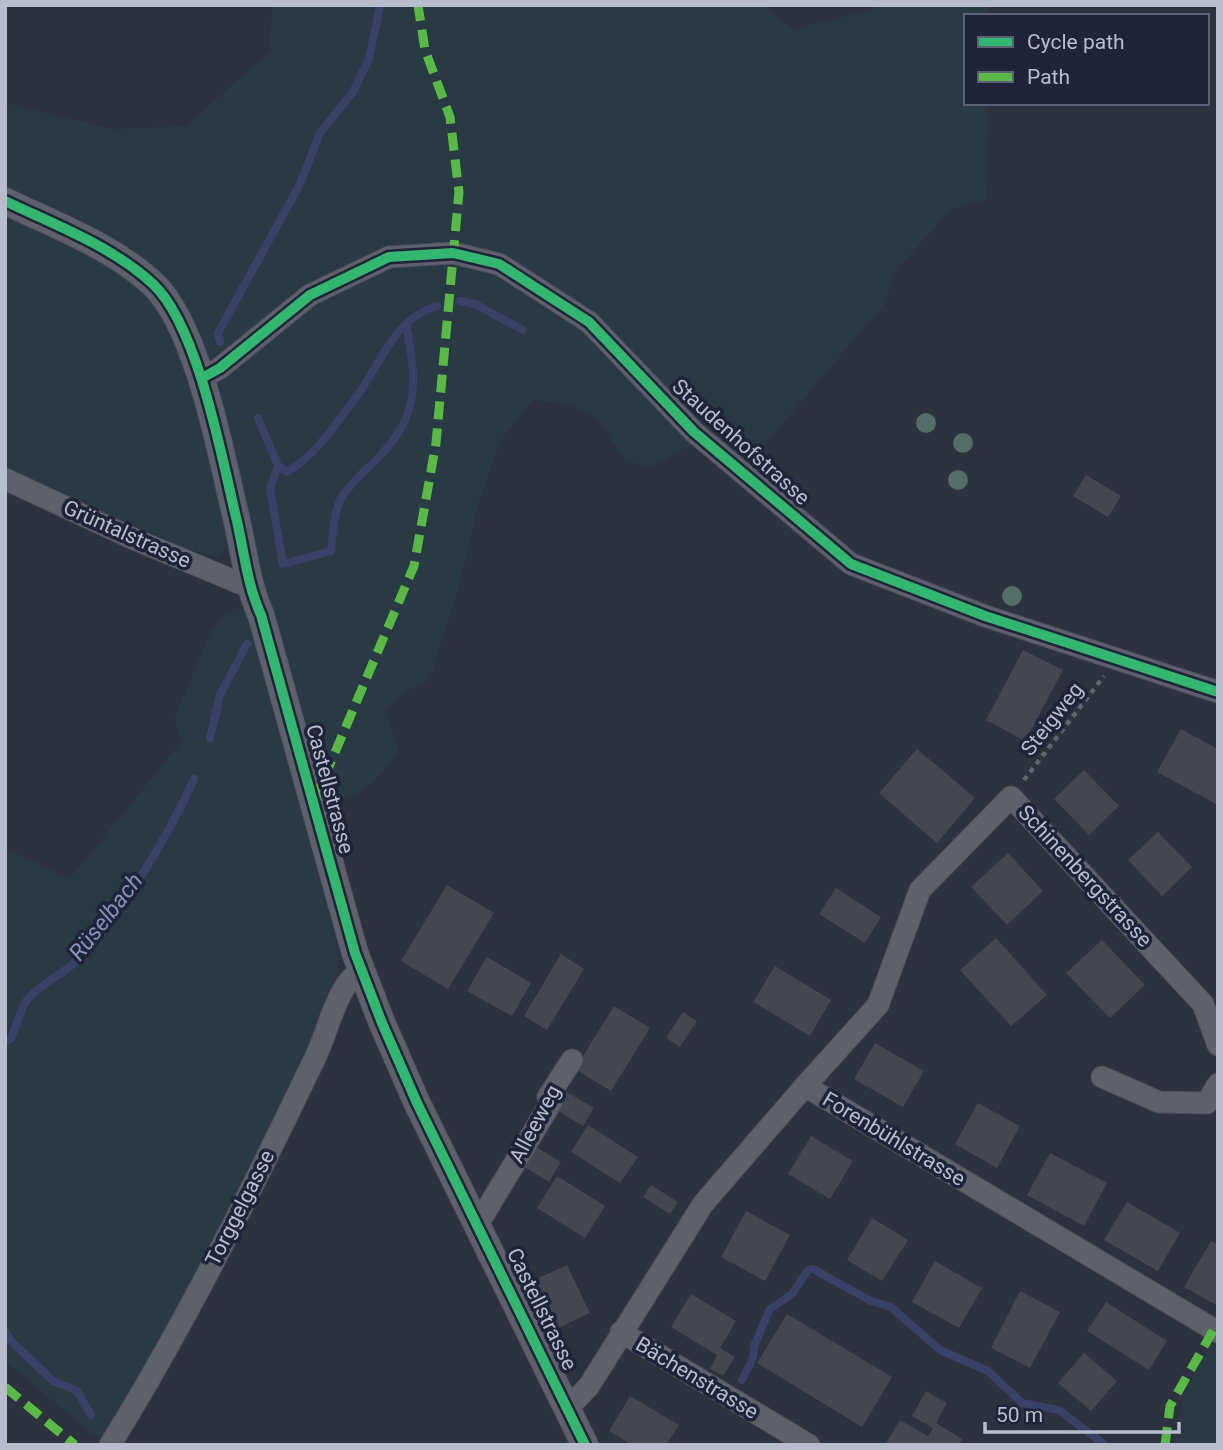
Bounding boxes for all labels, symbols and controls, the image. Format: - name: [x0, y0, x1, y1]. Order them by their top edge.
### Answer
- legend: [964, 14, 1209, 105]
- text: Cycle path: [1027, 30, 1125, 54]
- text: Path: [1027, 65, 1070, 89]
- street label: Staudenhofstrasse: [667, 374, 815, 510]
- street label: Grüntalstrasse: [60, 495, 194, 573]
- street label: Steigweg: [1016, 678, 1088, 760]
- street label: Castellstrasse: [301, 722, 359, 856]
- street label: Schinenbergstrasse: [1013, 800, 1157, 952]
- water label: Rüselbach: [64, 868, 148, 966]
- street label: Alleeweg: [504, 1081, 566, 1167]
- street label: Forenbühlstrasse: [819, 1087, 969, 1191]
- street label: Torggelgasse: [201, 1146, 279, 1270]
- street label: Castellstrasse: [502, 1244, 582, 1374]
- street label: Bächenstrasse: [631, 1332, 763, 1424]
- scale bar: [985, 1390, 1179, 1434]
- text: 50 m: [996, 1403, 1043, 1427]

